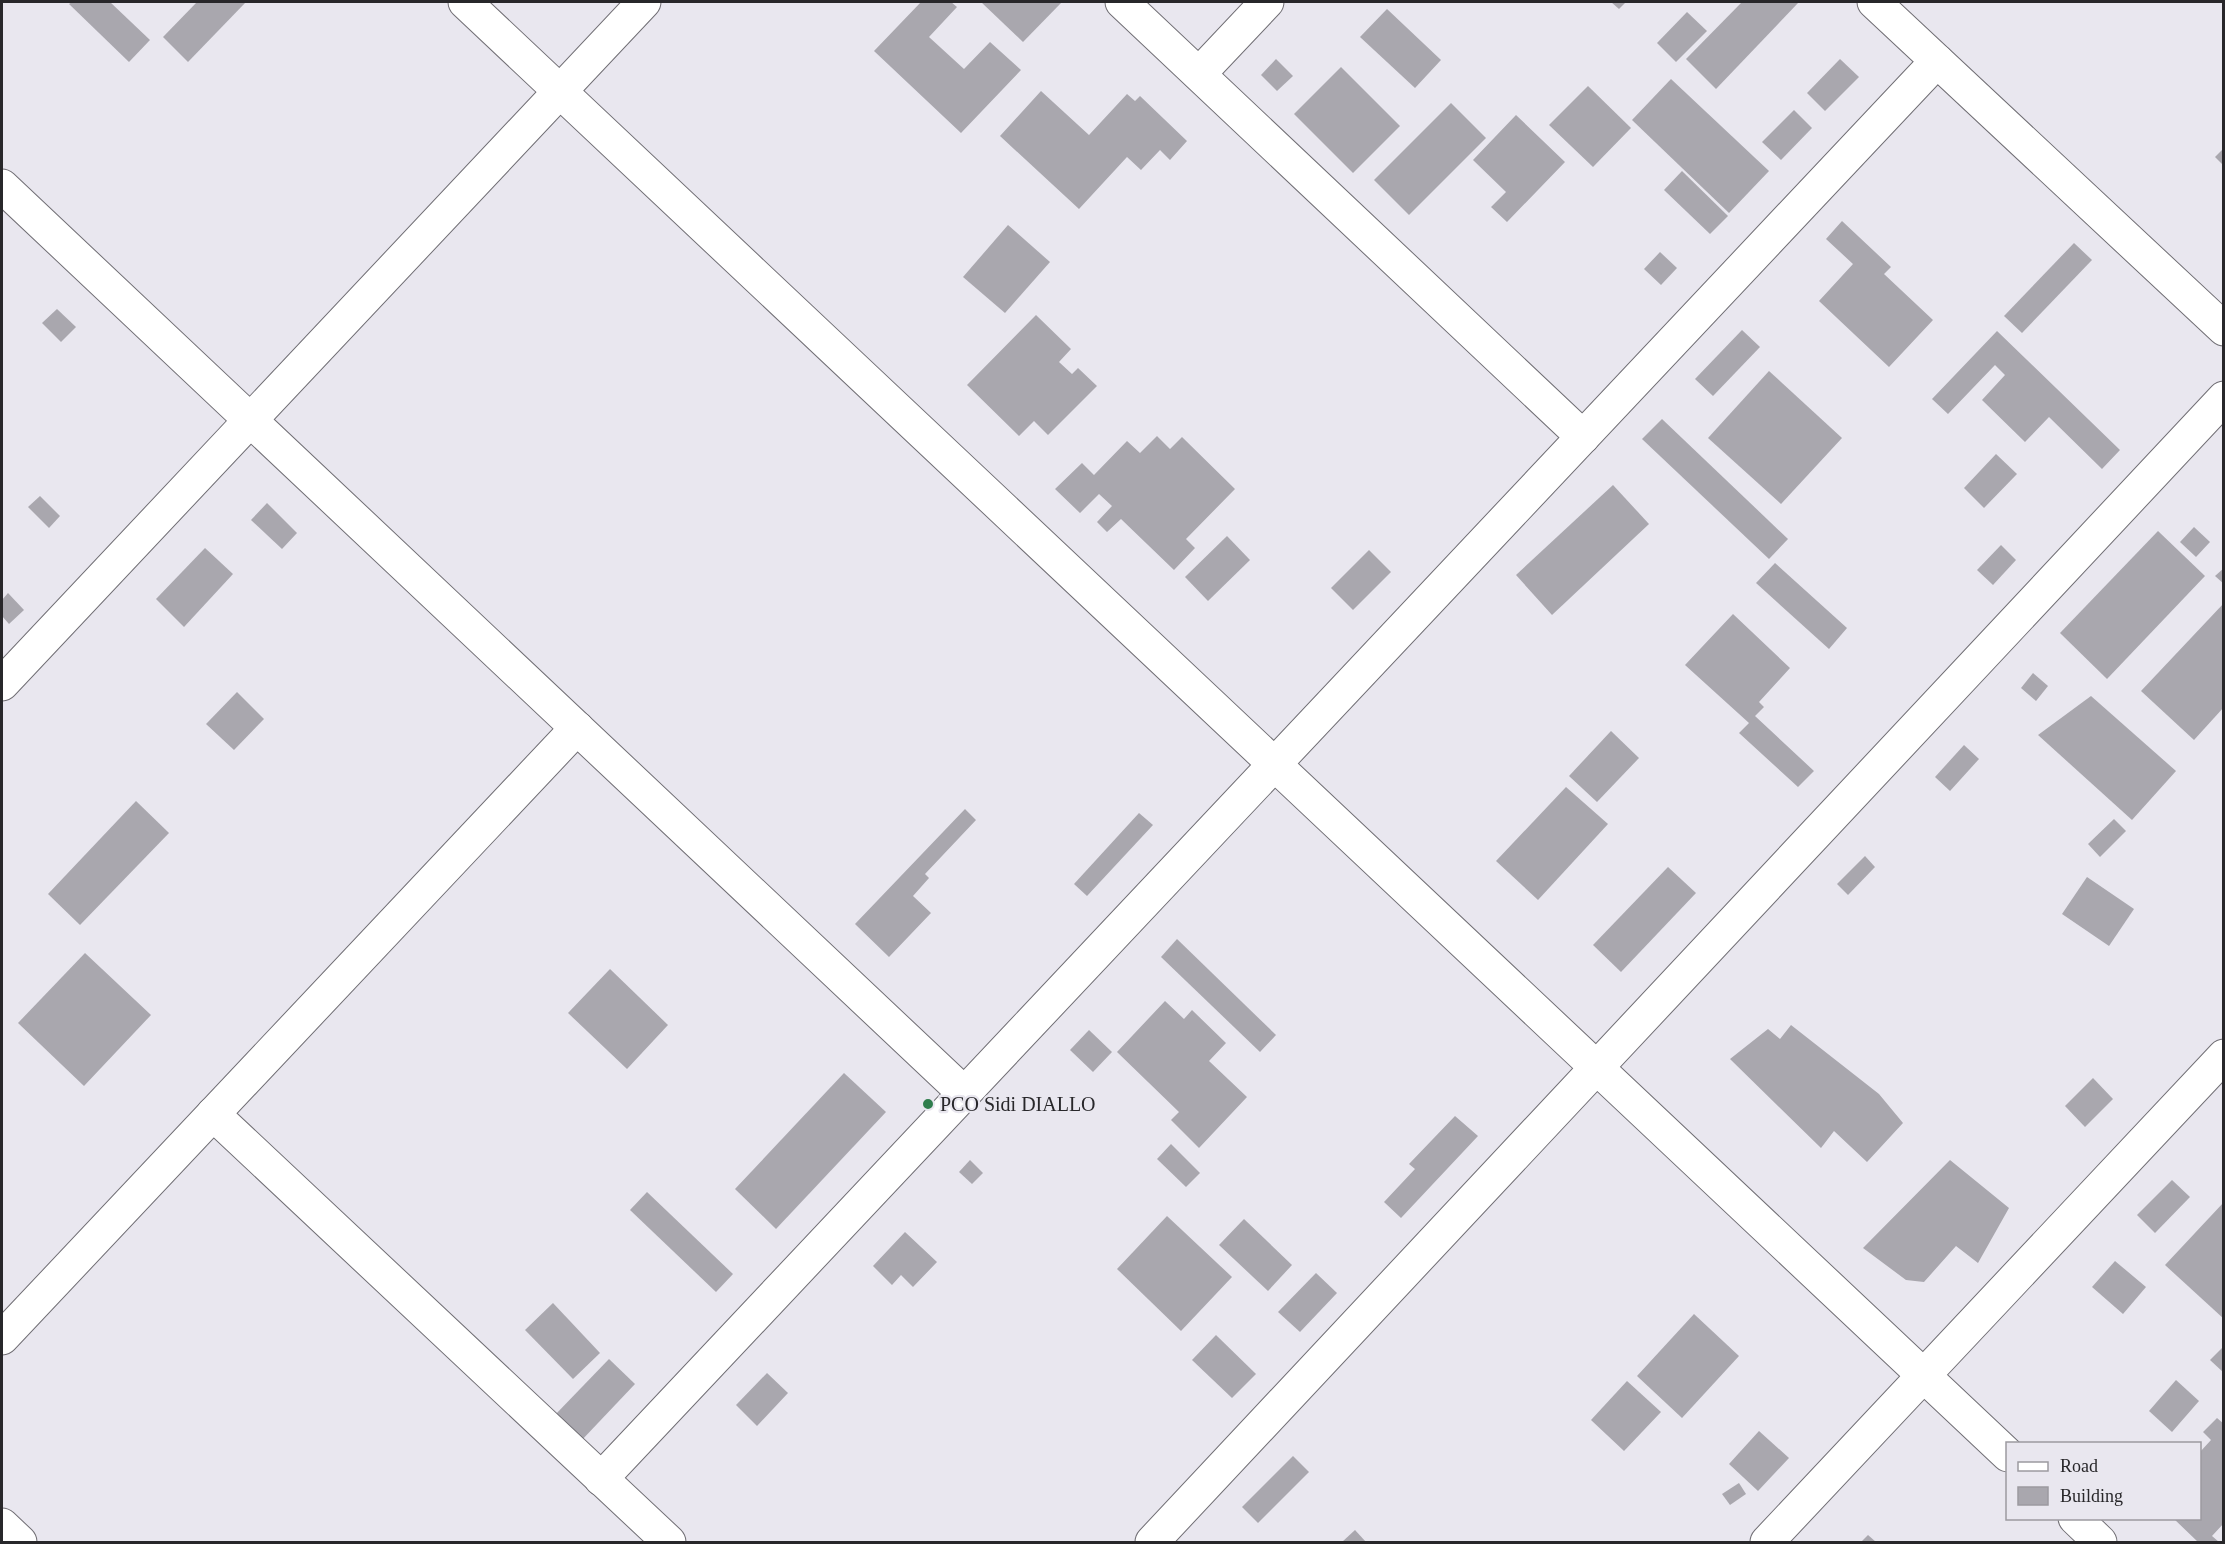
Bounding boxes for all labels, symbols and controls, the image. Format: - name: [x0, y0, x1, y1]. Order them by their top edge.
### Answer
- place label: PCO Sidi DIALLO: [940, 1093, 1096, 1115]
- marker: PCO Sidi DIALLO: [921, 1097, 935, 1111]
- legend: [2006, 1442, 2201, 1520]
- text: Road: [2060, 1456, 2098, 1476]
- text: Building: [2060, 1486, 2123, 1506]

